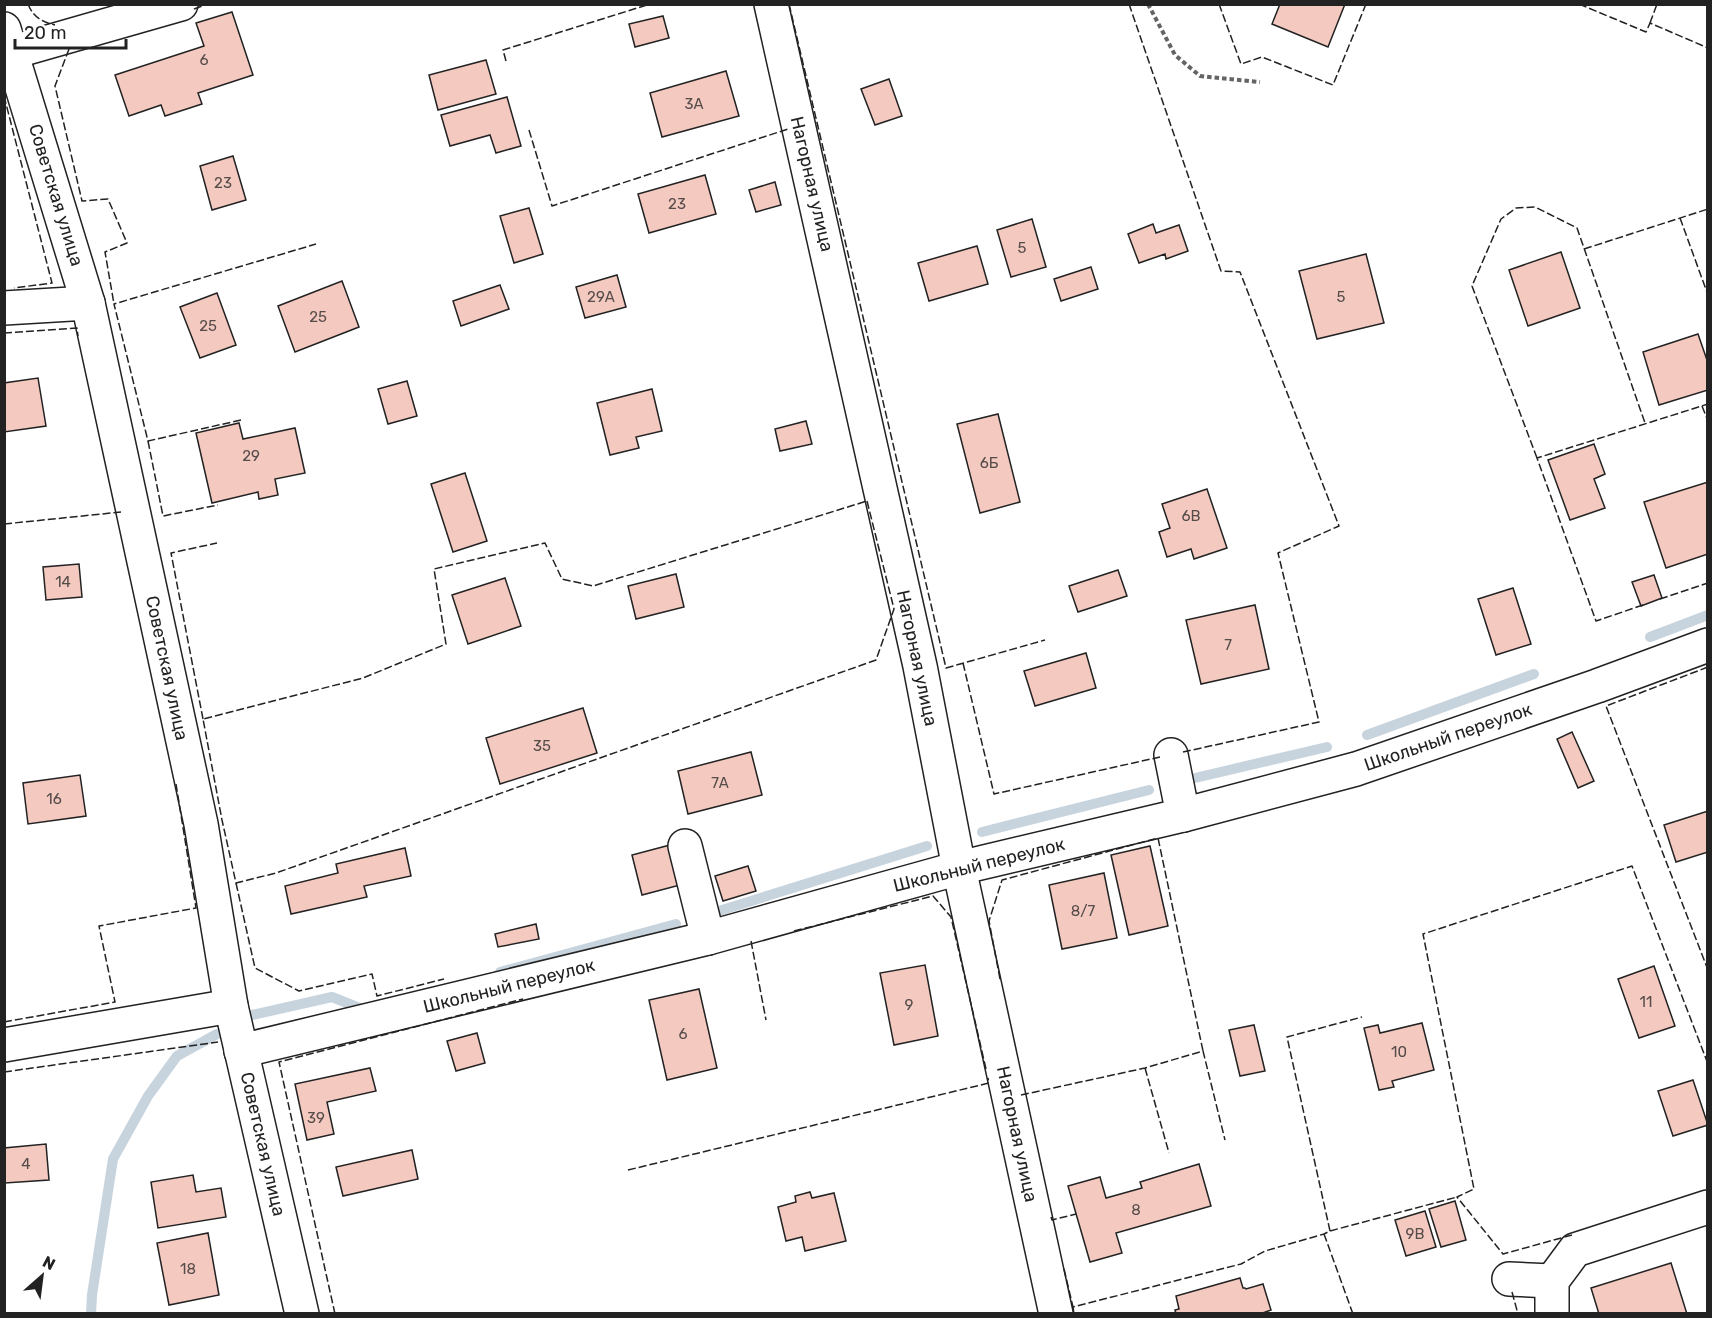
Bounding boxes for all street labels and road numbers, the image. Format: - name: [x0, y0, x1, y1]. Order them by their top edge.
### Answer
- street label: Нагорная улица: [786, 114, 838, 254]
- street label: Советская улица: [24, 121, 88, 269]
- street label: Нагорная улица: [892, 588, 942, 728]
- street label: Советская улица: [141, 594, 193, 742]
- street label: Школьный переулок: [1361, 698, 1535, 776]
- street label: Школьный переулок: [891, 833, 1067, 897]
- street label: Школьный переулок: [421, 954, 597, 1018]
- street label: Нагорная улица: [992, 1064, 1042, 1204]
- street label: Советская улица: [236, 1070, 290, 1218]

